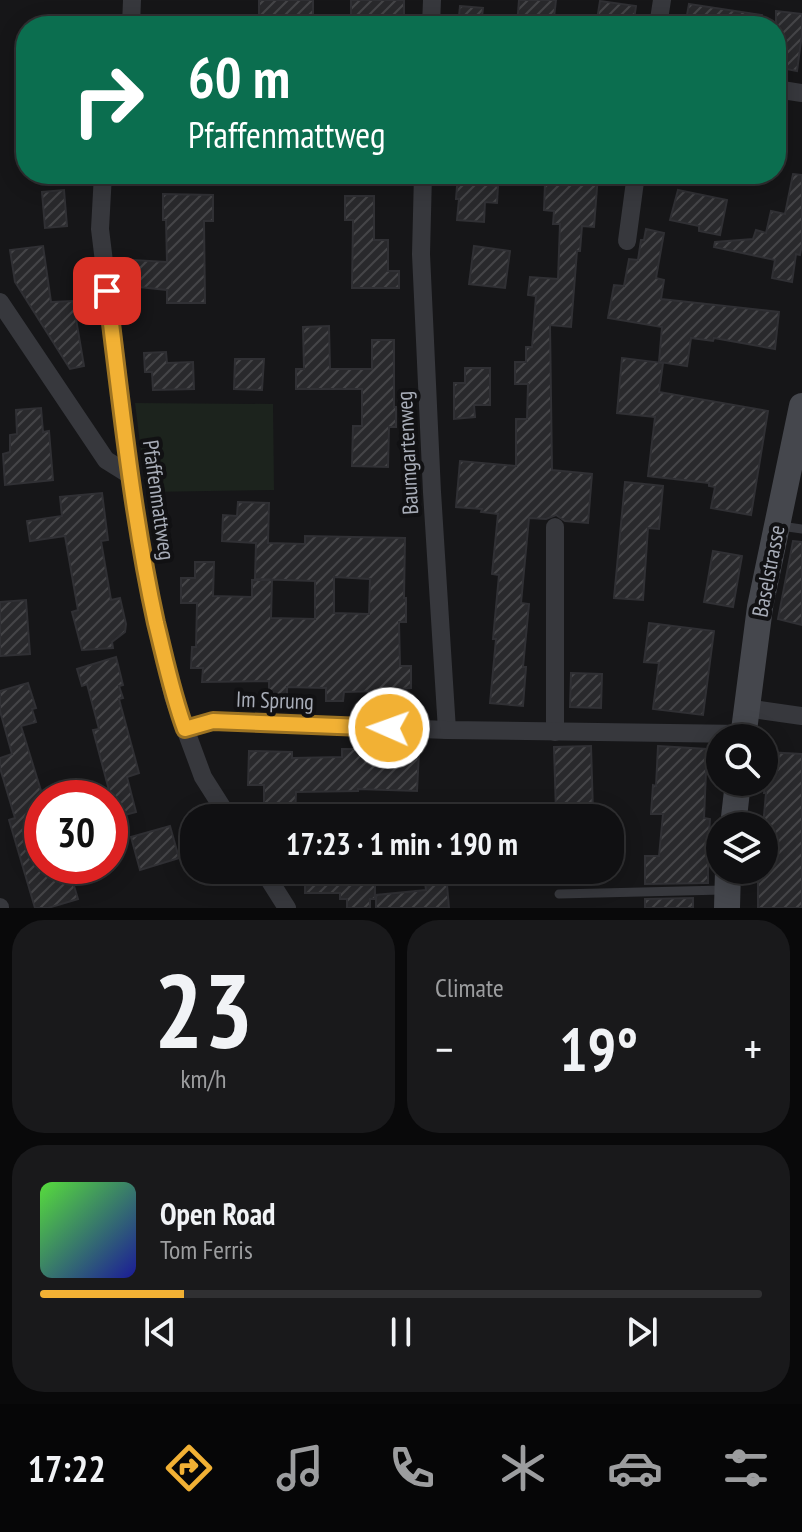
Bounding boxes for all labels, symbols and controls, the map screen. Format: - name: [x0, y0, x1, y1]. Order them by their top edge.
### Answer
- text: 60 m: [188, 41, 290, 113]
- icon: right: [56, 48, 160, 152]
- text: Pfaffenmattweg: [188, 111, 385, 158]
- pin: [73, 257, 141, 325]
- icon: arrive: [85, 269, 129, 313]
- street label: Baumgartenweg: [390, 390, 424, 516]
- street label: Pfaffenmattweg: [137, 438, 181, 562]
- street label: Baselstrasse: [745, 523, 791, 619]
- street label: Im Sprung: [236, 685, 314, 715]
- position arrow: [347, 686, 431, 770]
- map controls: [706, 724, 778, 884]
- button: search: [706, 724, 778, 796]
- speed limit sign: 30: [24, 780, 128, 884]
- button: layers: [706, 812, 778, 884]
- text: 17:23 · 1 min · 190 m: [286, 824, 518, 863]
- text: 23: [154, 942, 253, 1077]
- text: Climate: [435, 971, 504, 1004]
- text: 19°: [559, 1010, 638, 1088]
- text: −: [435, 1020, 453, 1077]
- text: +: [744, 1020, 762, 1077]
- text: km/h: [180, 1062, 227, 1095]
- text: Open Road: [160, 1194, 275, 1233]
- text: Tom Ferris: [160, 1233, 253, 1266]
- icon: previous: [138, 1310, 182, 1354]
- icon: pause: [379, 1310, 423, 1354]
- icon: next: [620, 1310, 664, 1354]
- icon: directions: [161, 1440, 217, 1496]
- icon: music: [272, 1440, 328, 1496]
- icon: phone: [384, 1440, 440, 1496]
- icon: climate: [495, 1440, 551, 1496]
- icon: car: [607, 1440, 663, 1496]
- icon: filters: [718, 1440, 774, 1496]
- text: 17:22: [28, 1445, 106, 1492]

